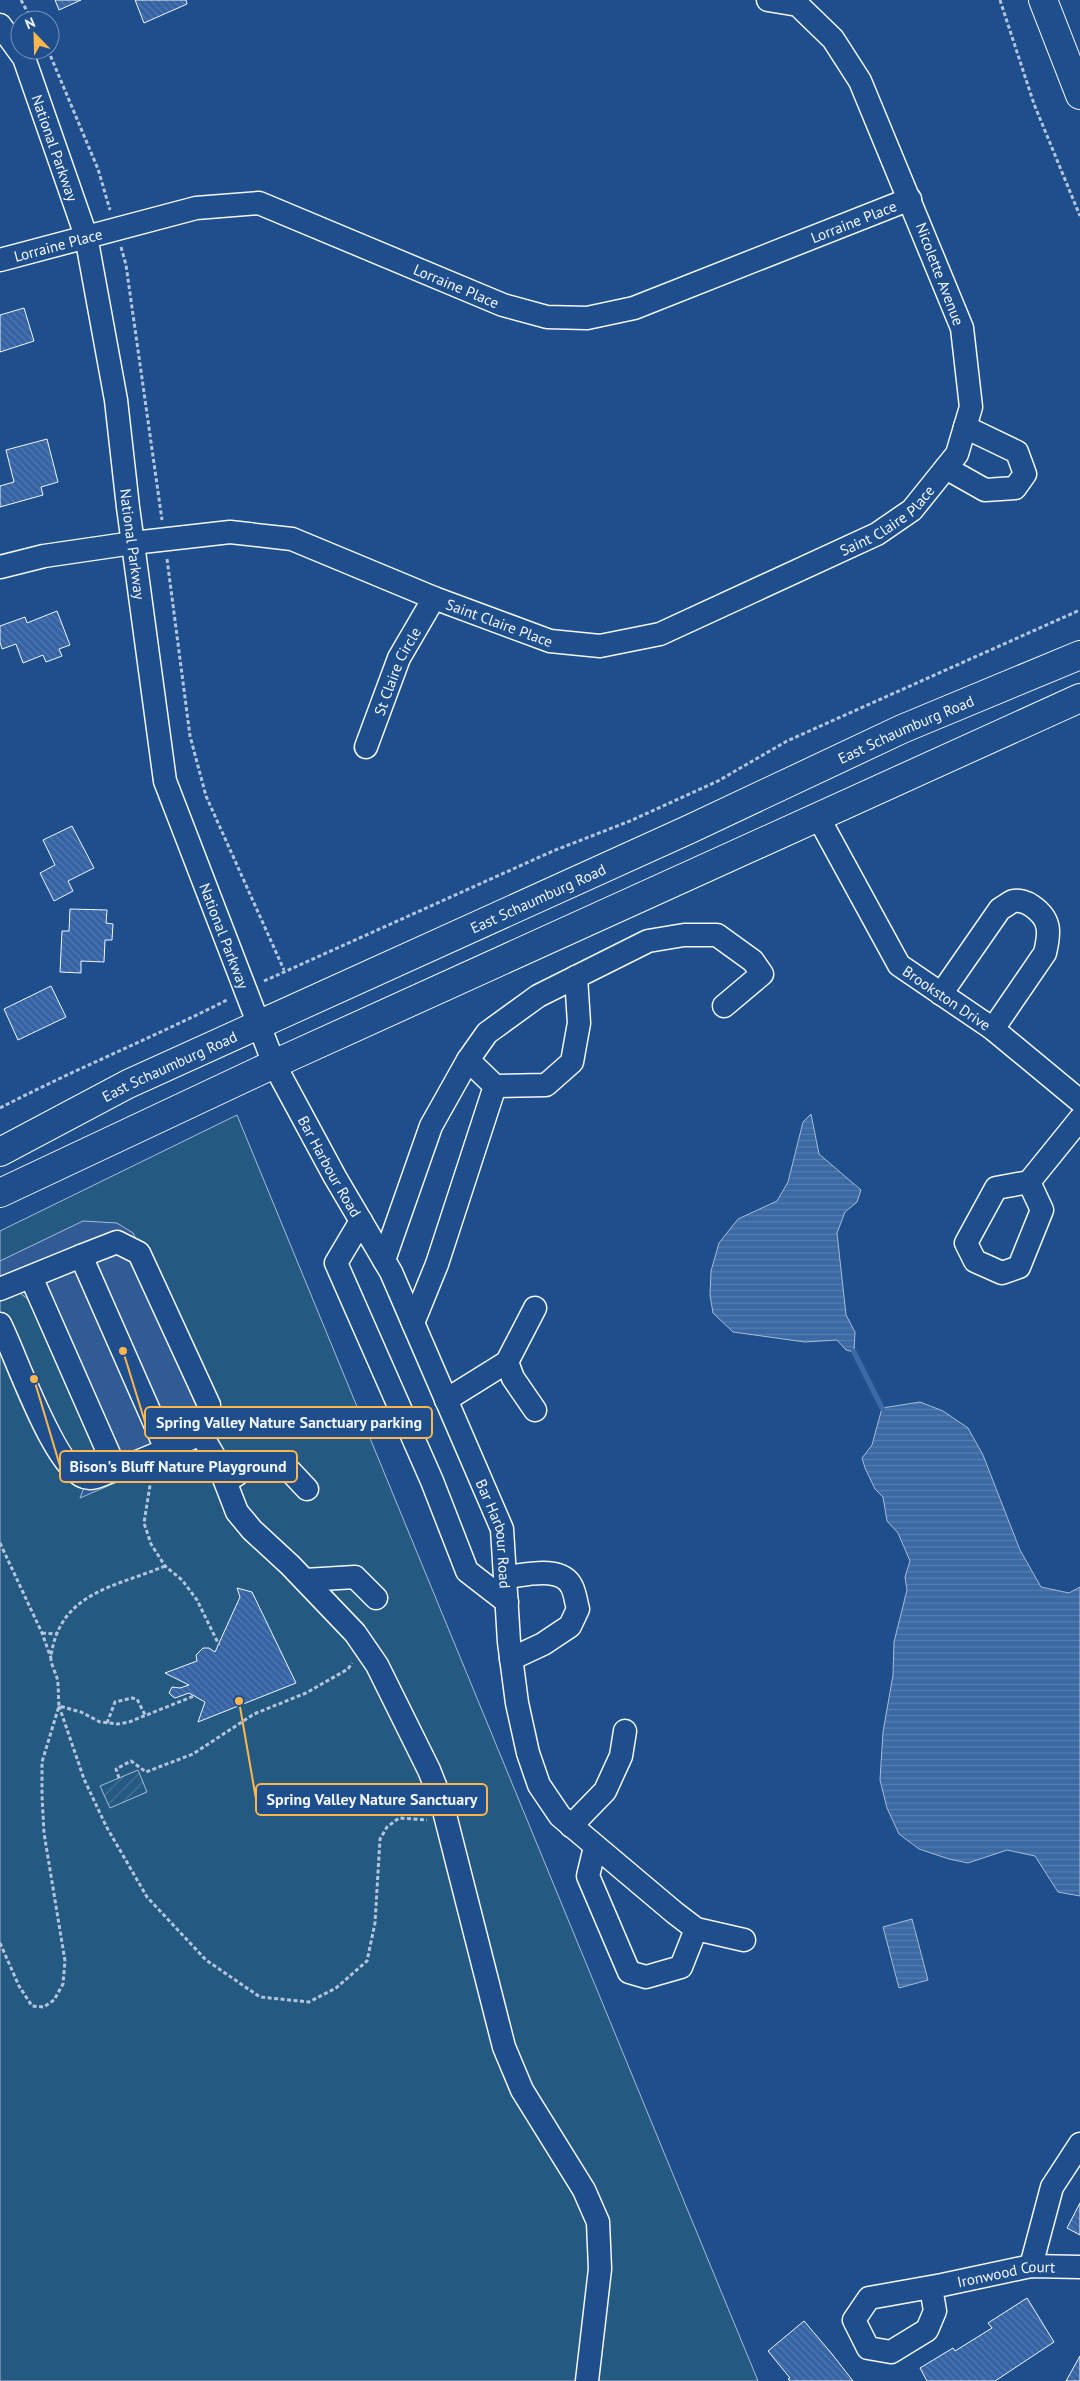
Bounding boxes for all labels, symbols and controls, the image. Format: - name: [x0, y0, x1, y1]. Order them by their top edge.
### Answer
- north arrow: [10, 10, 60, 60]
- text: N: [22, 13, 38, 33]
- street label: National Parkway: [28, 92, 83, 204]
- street label: Lorraine Place: [808, 196, 899, 247]
- street label: Nicolette Avenue: [912, 220, 968, 328]
- street label: Lorraine Place: [12, 224, 104, 265]
- street label: Lorraine Place: [411, 259, 502, 312]
- street label: Saint Claire Place: [836, 481, 938, 559]
- street label: National Parkway: [116, 487, 150, 601]
- street label: Saint Claire Place: [444, 594, 555, 651]
- street label: St Claire Circle: [369, 623, 425, 718]
- street label: East Schaumburg Road: [835, 691, 977, 767]
- street label: East Schaumburg Road: [467, 859, 609, 937]
- street label: National Parkway: [196, 880, 254, 991]
- street label: Brookston Drive: [899, 961, 995, 1034]
- street label: East Schaumburg Road: [99, 1026, 240, 1106]
- street label: Bar Harbour Road: [294, 1112, 366, 1220]
- callout: Spring Valley Nature Sanctuary parking: [145, 1407, 432, 1438]
- text: Spring Valley Nature Sanctuary parking: [156, 1412, 422, 1432]
- callout: Bison's Bluff Nature Playground: [60, 1451, 297, 1482]
- text: Bison's Bluff Nature Playground: [69, 1456, 287, 1476]
- street label: Bar Harbour Road: [472, 1476, 515, 1589]
- callout: Spring Valley Nature Sanctuary: [256, 1784, 487, 1815]
- text: Spring Valley Nature Sanctuary: [267, 1789, 478, 1809]
- street label: Ironwood Court: [955, 2256, 1055, 2291]

